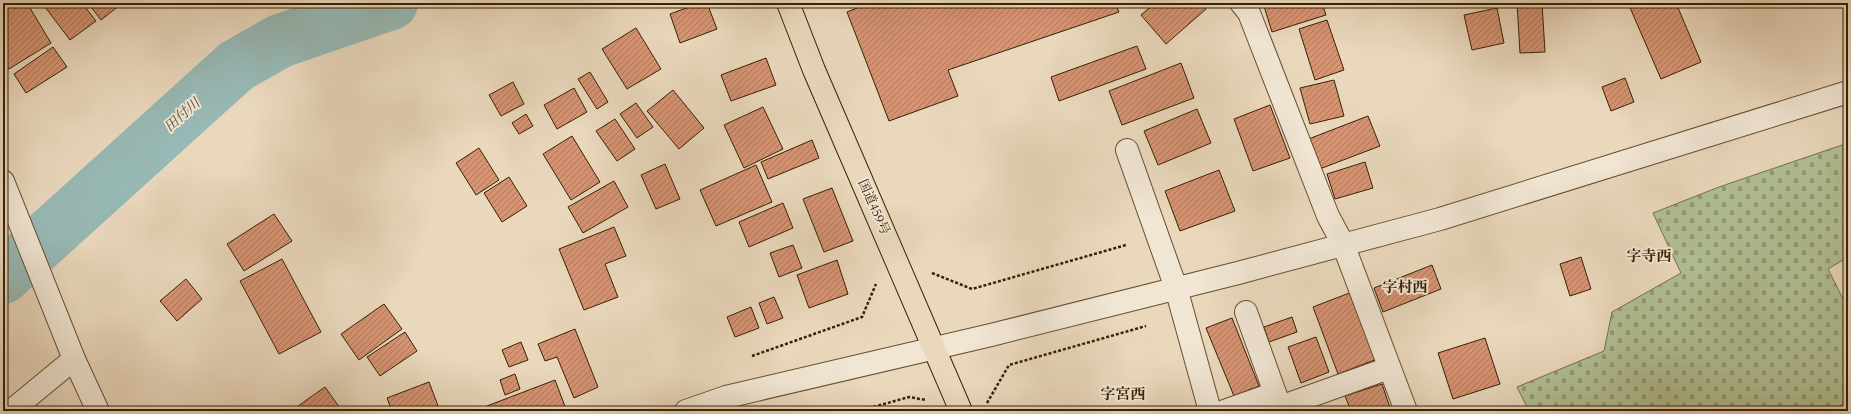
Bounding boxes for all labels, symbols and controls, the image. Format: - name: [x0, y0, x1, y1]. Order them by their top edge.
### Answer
- water label: 田付川: [160, 93, 205, 136]
- street label: 国道459号: [854, 176, 894, 238]
- district label: 字寺西: [1626, 246, 1672, 266]
- district label: 字村西: [1382, 277, 1428, 297]
- district label: 字宮西: [1100, 384, 1146, 404]

